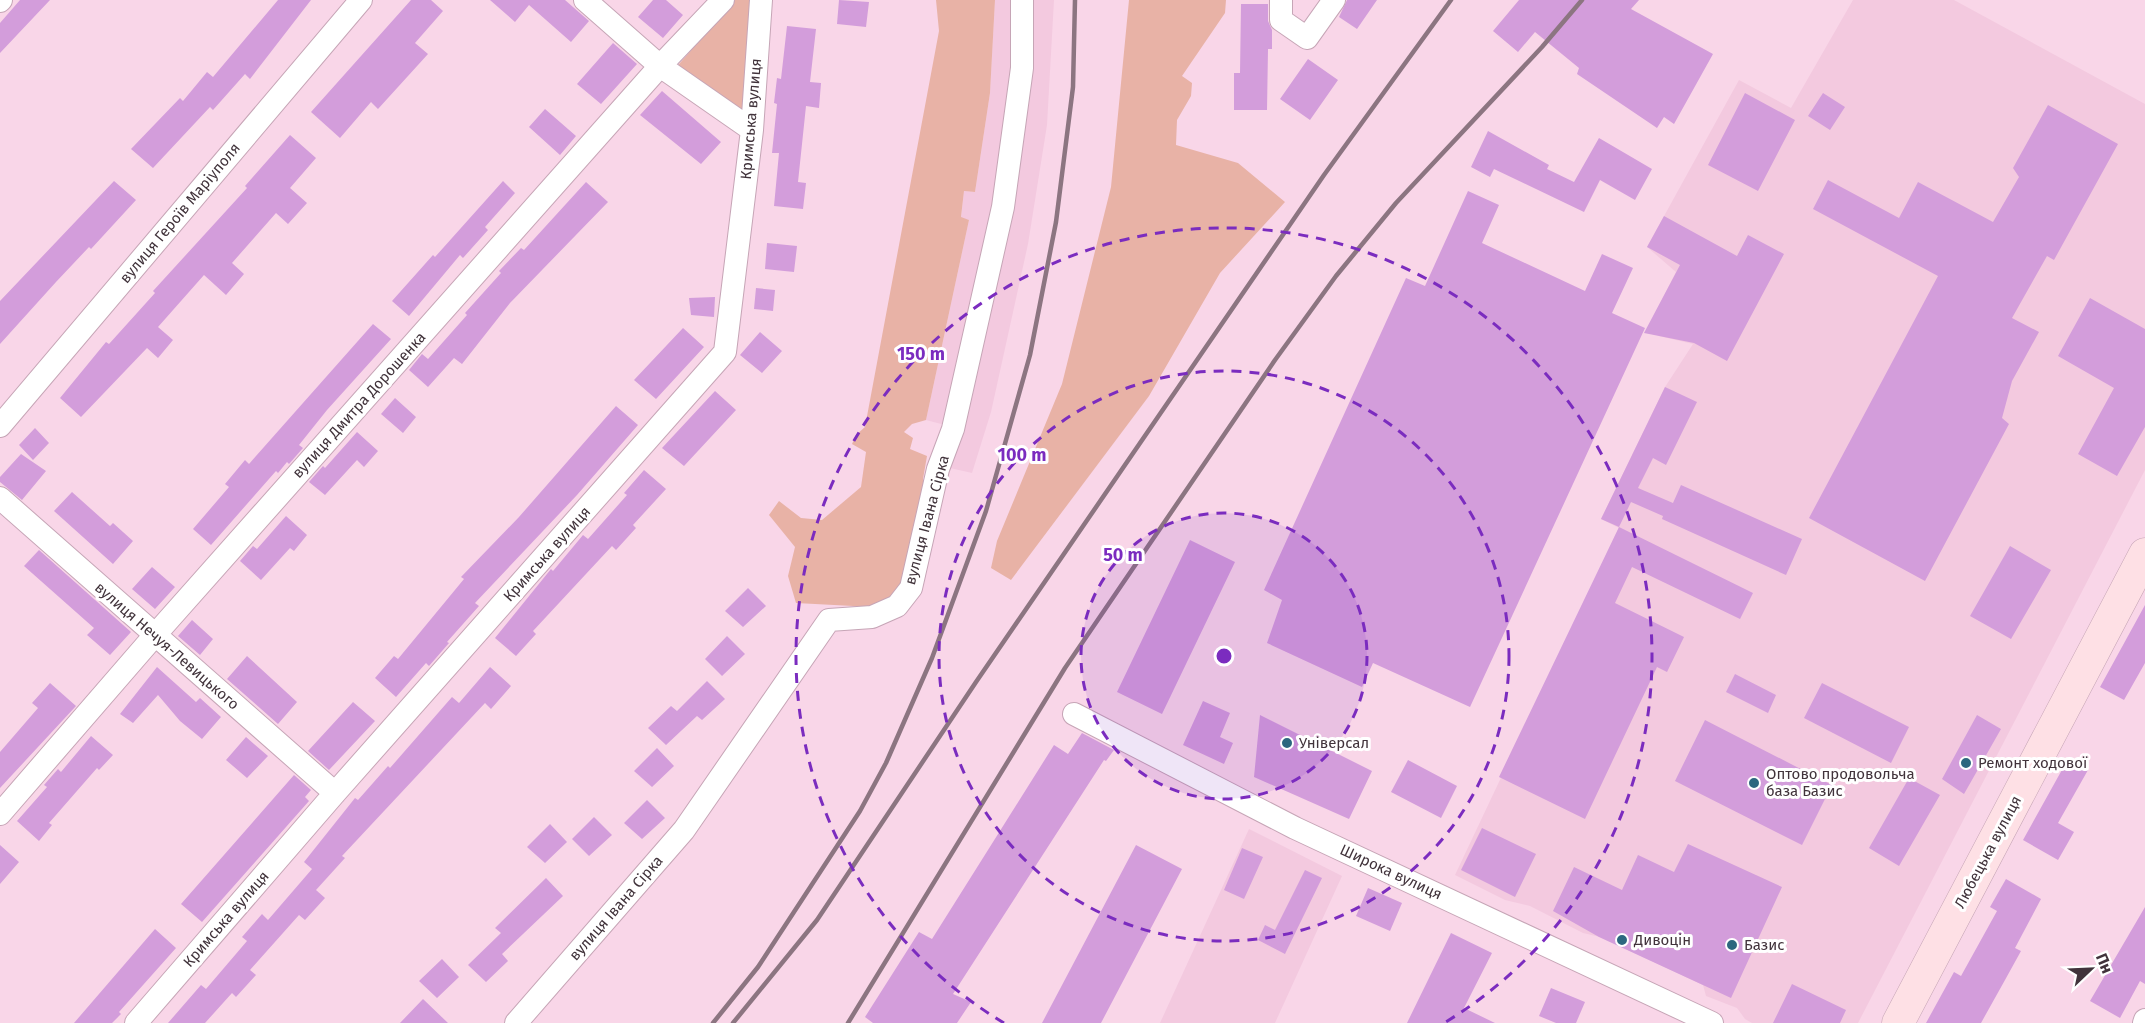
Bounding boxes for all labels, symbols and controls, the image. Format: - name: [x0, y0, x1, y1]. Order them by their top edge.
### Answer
- street label: Кримська вулиця: [737, 58, 765, 180]
- street label: вулиця Героїв Маріуполя: [116, 139, 244, 287]
- street label: вулиця Дмитра Дорошенка: [289, 328, 429, 482]
- text: 150 m: [897, 343, 945, 365]
- text: 100 m: [998, 444, 1046, 466]
- street label: вулиця Івана Сірка: [901, 453, 953, 587]
- street label: Кримська вулиця: [500, 503, 594, 605]
- text: 50 m: [1103, 544, 1143, 566]
- street label: вулиця Нечуя-Левицького: [91, 578, 243, 714]
- centre of rings: [1214, 646, 1234, 666]
- place label: Універсал: [1299, 734, 1369, 752]
- marker: Універсал: [1280, 736, 1294, 750]
- place label: Ремонт ходової: [1978, 754, 2088, 772]
- marker: Ремонт ходової: [1959, 756, 1973, 770]
- place label: Оптово продовольча база Базис: [1766, 765, 1915, 800]
- marker: Оптово продовольча база Базис: [1747, 776, 1761, 790]
- street label: Любецька вулиця: [1951, 793, 2025, 911]
- street label: Широка вулиця: [1337, 841, 1445, 903]
- street label: вулиця Івана Сірка: [565, 852, 667, 964]
- street label: Кримська вулиця: [179, 867, 273, 971]
- place label: Дивоцін: [1633, 931, 1691, 949]
- marker: Дивоцін: [1615, 933, 1629, 947]
- place label: Базис: [1744, 936, 1785, 954]
- marker: Базис: [1725, 938, 1739, 952]
- north arrow: [2061, 939, 2121, 999]
- text: Пн: [2092, 950, 2117, 976]

